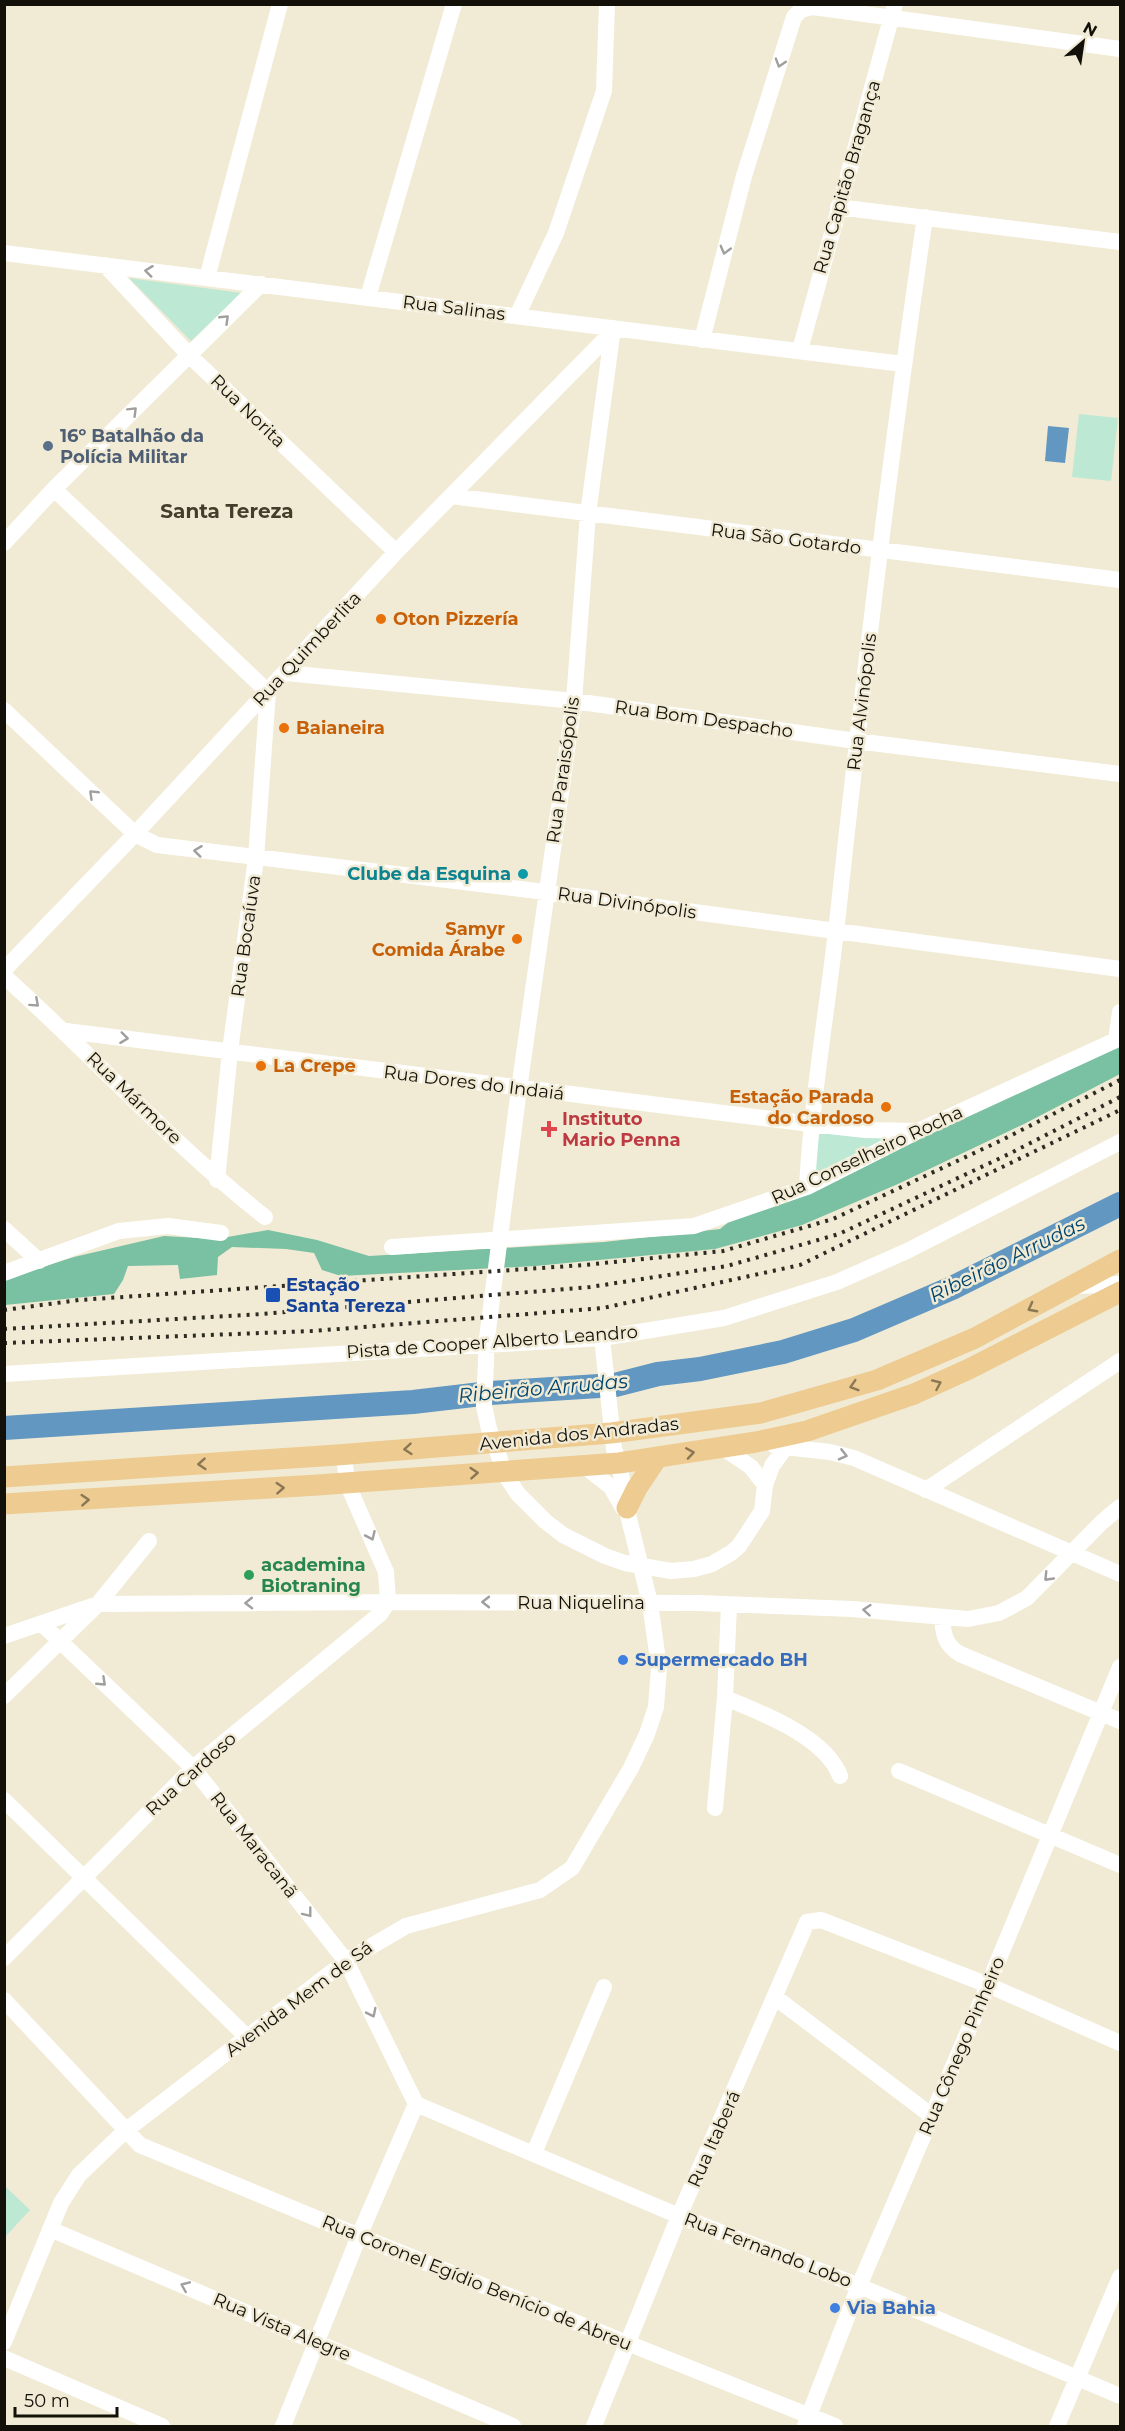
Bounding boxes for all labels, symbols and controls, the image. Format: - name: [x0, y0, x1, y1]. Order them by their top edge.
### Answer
- north arrow: [1053, 12, 1113, 72]
- text: N: [1080, 18, 1100, 41]
- one-way arrow: [774, 57, 787, 68]
- street label: Rua Capitão Bragança: [809, 78, 885, 276]
- one-way arrow: [720, 245, 733, 255]
- one-way arrow: [145, 265, 154, 277]
- street label: Rua Salinas: [401, 291, 507, 325]
- one-way arrow: [217, 316, 228, 327]
- street label: Rua Norita: [206, 370, 290, 452]
- one-way arrow: [126, 407, 137, 418]
- place label: 16º Batalhão da Polícia Militar: [60, 425, 204, 468]
- marker: 16º Batalhão da Polícia Militar: [41, 439, 55, 453]
- district label: Santa Tereza: [160, 499, 294, 523]
- street label: Rua São Gotardo: [710, 519, 862, 559]
- street label: Rua Quimberlita: [248, 587, 366, 711]
- place label: Oton Pizzería: [393, 608, 519, 630]
- marker: Oton Pizzería: [374, 612, 388, 626]
- street label: Rua Alvinópolis: [843, 632, 881, 772]
- street label: Rua Paraisópolis: [542, 695, 584, 845]
- street label: Rua Bom Despacho: [613, 696, 795, 742]
- place label: Baianeira: [296, 717, 385, 739]
- marker: Baianeira: [277, 721, 291, 735]
- one-way arrow: [89, 790, 99, 801]
- one-way arrow: [194, 845, 203, 857]
- place label: Clube da Esquina: [347, 863, 511, 885]
- marker: Clube da Esquina: [516, 867, 530, 881]
- street label: Rua Bocaíuva: [227, 874, 265, 998]
- street label: Rua Divinópolis: [556, 882, 698, 924]
- place label: Samyr Comida Árabe: [372, 918, 505, 961]
- marker: Samyr Comida Árabe: [510, 932, 524, 946]
- one-way arrow: [28, 996, 39, 1007]
- one-way arrow: [119, 1032, 129, 1044]
- street label: Rua Mármore: [82, 1047, 186, 1149]
- place label: La Crepe: [273, 1055, 356, 1077]
- marker: La Crepe: [254, 1059, 268, 1073]
- street label: Rua Dores do Indaiá: [382, 1061, 566, 1105]
- place label: Estação Parada do Cardoso: [729, 1086, 874, 1129]
- marker: Estação Parada do Cardoso: [879, 1100, 893, 1114]
- street label: Rua Conselheiro Rocha: [768, 1101, 966, 1209]
- place label: Instituto Mario Penna: [562, 1108, 681, 1151]
- marker: Instituto Mario Penna: [540, 1120, 558, 1138]
- water label: Ribeirão Arrudas: [925, 1211, 1089, 1307]
- place label: Estação Santa Tereza: [286, 1274, 406, 1317]
- marker: Estação Santa Tereza: [264, 1286, 282, 1304]
- one-way arrow: [1028, 1301, 1039, 1312]
- street label: Pista de Cooper Alberto Leandro: [345, 1321, 639, 1363]
- water label: Ribeirão Arrudas: [457, 1369, 629, 1407]
- one-way arrow: [849, 1379, 860, 1392]
- one-way arrow: [931, 1379, 942, 1391]
- street label: Avenida dos Andradas: [478, 1413, 680, 1455]
- one-way arrow: [403, 1443, 412, 1456]
- one-way arrow: [685, 1447, 695, 1459]
- one-way arrow: [838, 1448, 848, 1461]
- one-way arrow: [198, 1457, 207, 1470]
- one-way arrow: [470, 1467, 479, 1480]
- one-way arrow: [275, 1481, 284, 1494]
- one-way arrow: [81, 1494, 90, 1507]
- one-way arrow: [363, 1530, 375, 1541]
- place label: academina Biotraning: [261, 1554, 366, 1597]
- marker: academina Biotraning: [242, 1568, 256, 1582]
- one-way arrow: [1045, 1569, 1056, 1580]
- street label: Rua Niquelina: [517, 1592, 645, 1614]
- one-way arrow: [482, 1596, 491, 1608]
- one-way arrow: [245, 1597, 254, 1609]
- one-way arrow: [863, 1604, 872, 1617]
- place label: Supermercado BH: [635, 1649, 808, 1671]
- marker: Supermercado BH: [616, 1653, 630, 1667]
- one-way arrow: [95, 1674, 106, 1685]
- street label: Rua Cardoso: [141, 1728, 241, 1820]
- street label: Rua Maracanã: [206, 1787, 302, 1903]
- one-way arrow: [300, 1906, 311, 1917]
- street label: Avenida Mem de Sá: [221, 1936, 377, 2062]
- street label: Rua Cônego Pinheiro: [914, 1954, 1010, 2138]
- one-way arrow: [365, 2007, 377, 2018]
- street label: Rua Itaberá: [683, 2087, 745, 2191]
- street label: Rua Fernando Lobo: [681, 2208, 855, 2292]
- street label: Rua Coronel Egídio Benício de Abreu: [319, 2211, 635, 2355]
- one-way arrow: [180, 2281, 191, 2293]
- street label: Rua Vista Alegre: [210, 2288, 354, 2366]
- place label: Via Bahia: [846, 2297, 936, 2319]
- marker: Via Bahia: [828, 2301, 842, 2315]
- scale bar: [15, 2380, 117, 2418]
- text: 50 m: [24, 2390, 70, 2412]

